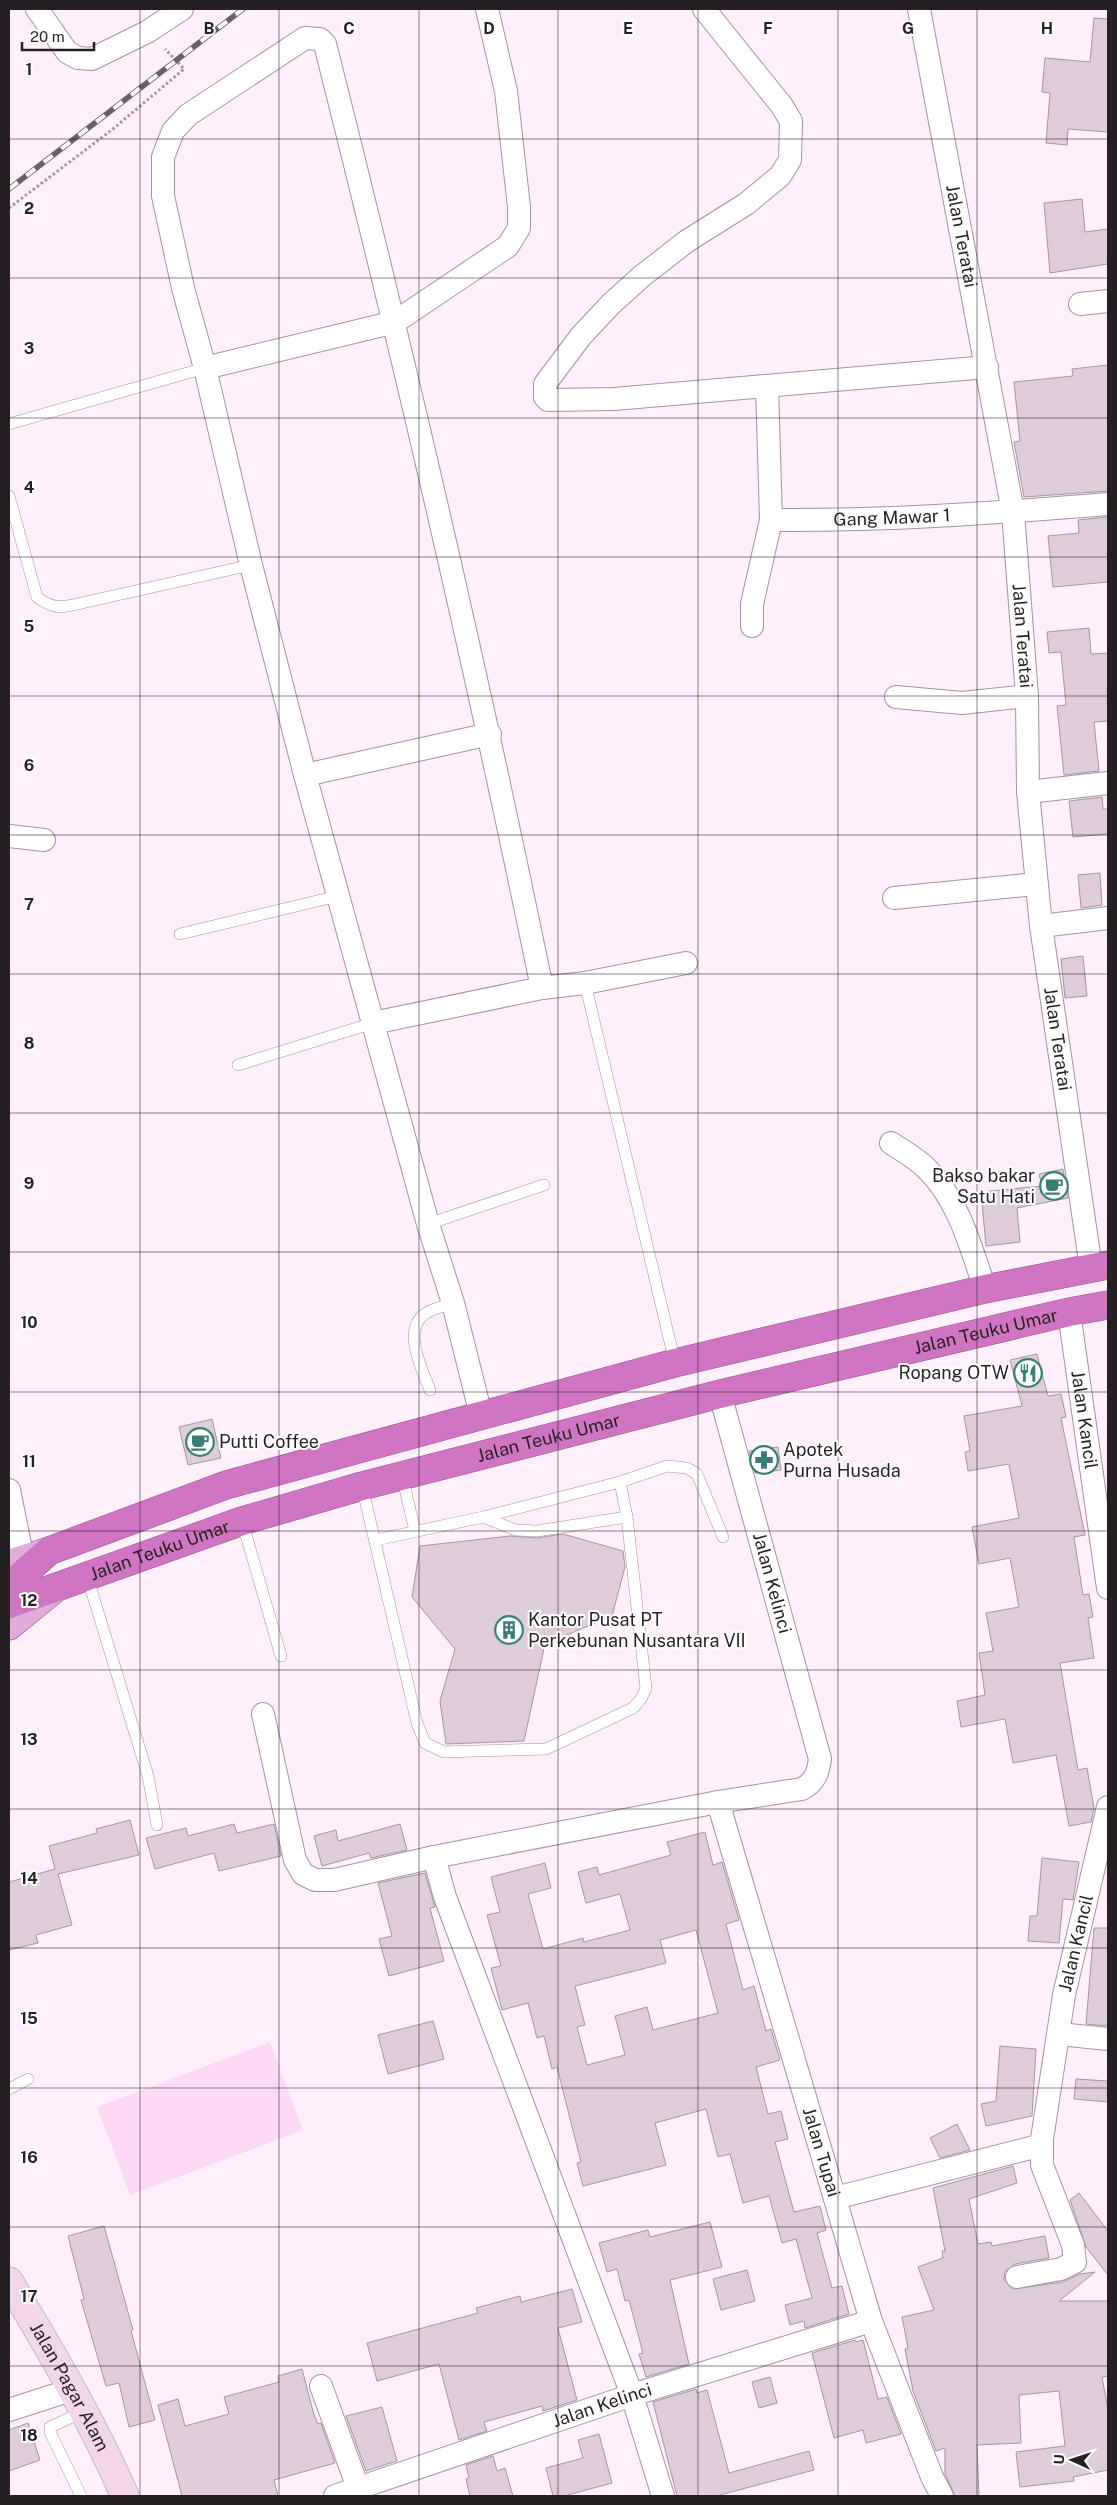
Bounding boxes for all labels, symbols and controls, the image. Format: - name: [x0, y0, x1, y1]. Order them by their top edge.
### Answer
- text: B: [204, 19, 215, 38]
- text: C: [343, 19, 355, 38]
- text: D: [483, 19, 495, 38]
- text: E: [623, 19, 633, 38]
- text: F: [763, 19, 773, 38]
- text: G: [902, 19, 914, 38]
- text: H: [1041, 19, 1053, 38]
- scale bar: [22, 20, 95, 52]
- text: 20 m: [30, 28, 65, 45]
- text: 1: [26, 60, 32, 79]
- street label: Jalan Teratai: [942, 183, 982, 289]
- text: 2: [24, 199, 34, 218]
- text: 3: [24, 339, 34, 358]
- text: 4: [24, 478, 35, 497]
- street label: Gang Mawar 1: [833, 504, 951, 530]
- street label: Jalan Teratai: [1008, 583, 1037, 689]
- text: 5: [24, 617, 35, 636]
- text: 6: [24, 756, 34, 775]
- text: 7: [24, 895, 34, 914]
- street label: Jalan Teratai: [1040, 986, 1076, 1092]
- text: 8: [24, 1034, 35, 1053]
- place label: Bakso bakar Satu Hati: [932, 1165, 1035, 1207]
- cafe icon: Bakso bakar Satu Hati: [1039, 1171, 1069, 1201]
- text: 9: [24, 1174, 34, 1193]
- street label: Jalan Teuku Umar: [912, 1304, 1060, 1358]
- text: 10: [20, 1313, 38, 1332]
- restaurant icon: Ropang OTW: [1013, 1358, 1043, 1388]
- place label: Ropang OTW: [899, 1362, 1009, 1383]
- street label: Jalan Kancil: [1067, 1369, 1102, 1470]
- street label: Jalan Teuku Umar: [475, 1409, 622, 1466]
- cafe icon: Putti Coffee: [185, 1427, 215, 1457]
- place label: Putti Coffee: [219, 1431, 319, 1452]
- place label: Apotek Purna Husada: [783, 1439, 901, 1481]
- pharmacy icon: Apotek Purna Husada: [749, 1445, 779, 1475]
- text: 11: [22, 1452, 36, 1471]
- street label: Jalan Teuku Umar: [87, 1515, 232, 1584]
- street label: Jalan Kelinci: [749, 1530, 796, 1636]
- text: 12: [20, 1591, 38, 1610]
- place label: Kantor Pusat PT Perkebunan Nusantara VII: [528, 1609, 746, 1651]
- building icon: Kantor Pusat PT Perkebunan Nusantara VII: [494, 1615, 524, 1645]
- text: 13: [20, 1730, 38, 1749]
- text: 14: [20, 1869, 38, 1888]
- street label: Jalan Kancil: [1054, 1893, 1097, 1994]
- text: 15: [20, 2009, 38, 2028]
- street label: Jalan Tupai: [799, 2105, 845, 2199]
- text: 16: [20, 2148, 38, 2167]
- text: 17: [21, 2287, 37, 2306]
- street label: Jalan Pagar Alam: [26, 2318, 114, 2455]
- street label: Jalan Kelinci: [549, 2379, 654, 2431]
- text: 18: [20, 2426, 38, 2445]
- north arrow: [1047, 2435, 1097, 2485]
- text: U: [1051, 2454, 1067, 2465]

